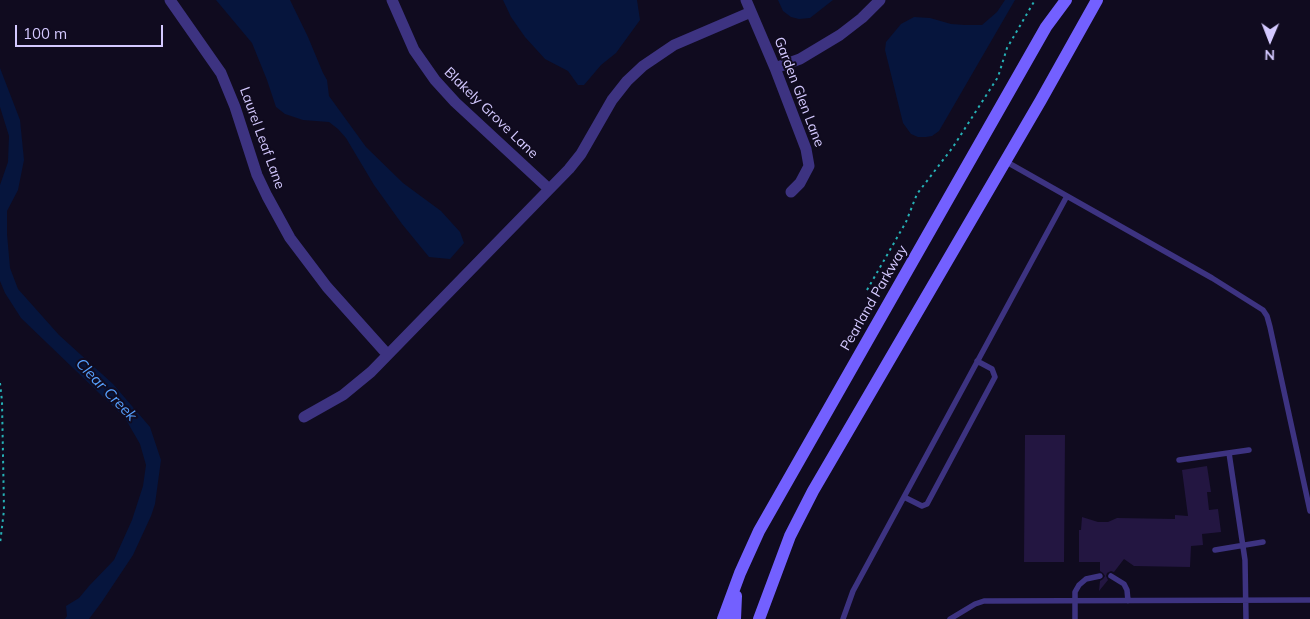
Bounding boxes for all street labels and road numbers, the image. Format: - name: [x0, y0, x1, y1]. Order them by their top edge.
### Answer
- street label: Garden Glen Lane: [770, 35, 828, 149]
- street label: Blakely Grove Lane: [441, 64, 541, 162]
- street label: Laurel Leaf Lane: [236, 85, 288, 191]
- street label: Pearland Parkway: [837, 242, 911, 354]

